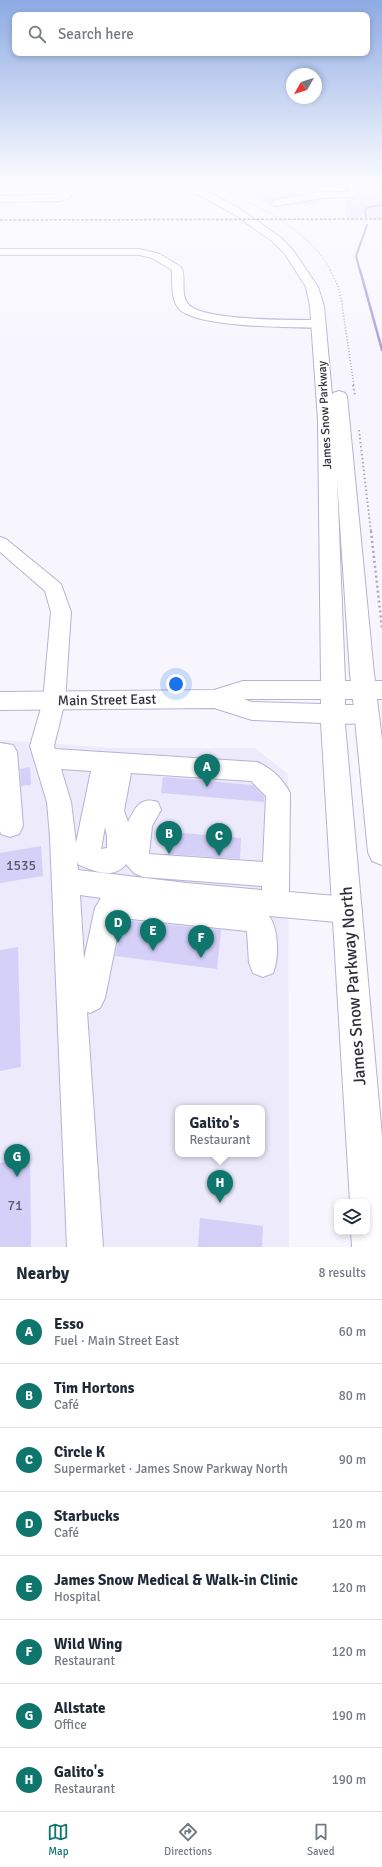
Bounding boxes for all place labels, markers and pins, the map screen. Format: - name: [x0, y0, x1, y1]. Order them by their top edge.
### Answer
- pin: A: [194, 754, 220, 787]
- pin: B: [156, 821, 182, 854]
- pin: C: [206, 823, 232, 856]
- pin: D: [105, 910, 131, 943]
- pin: E: [140, 918, 166, 951]
- pin: F: [188, 925, 214, 958]
- pin: G: [4, 1144, 30, 1177]
- pin: H: [207, 1170, 233, 1203]

